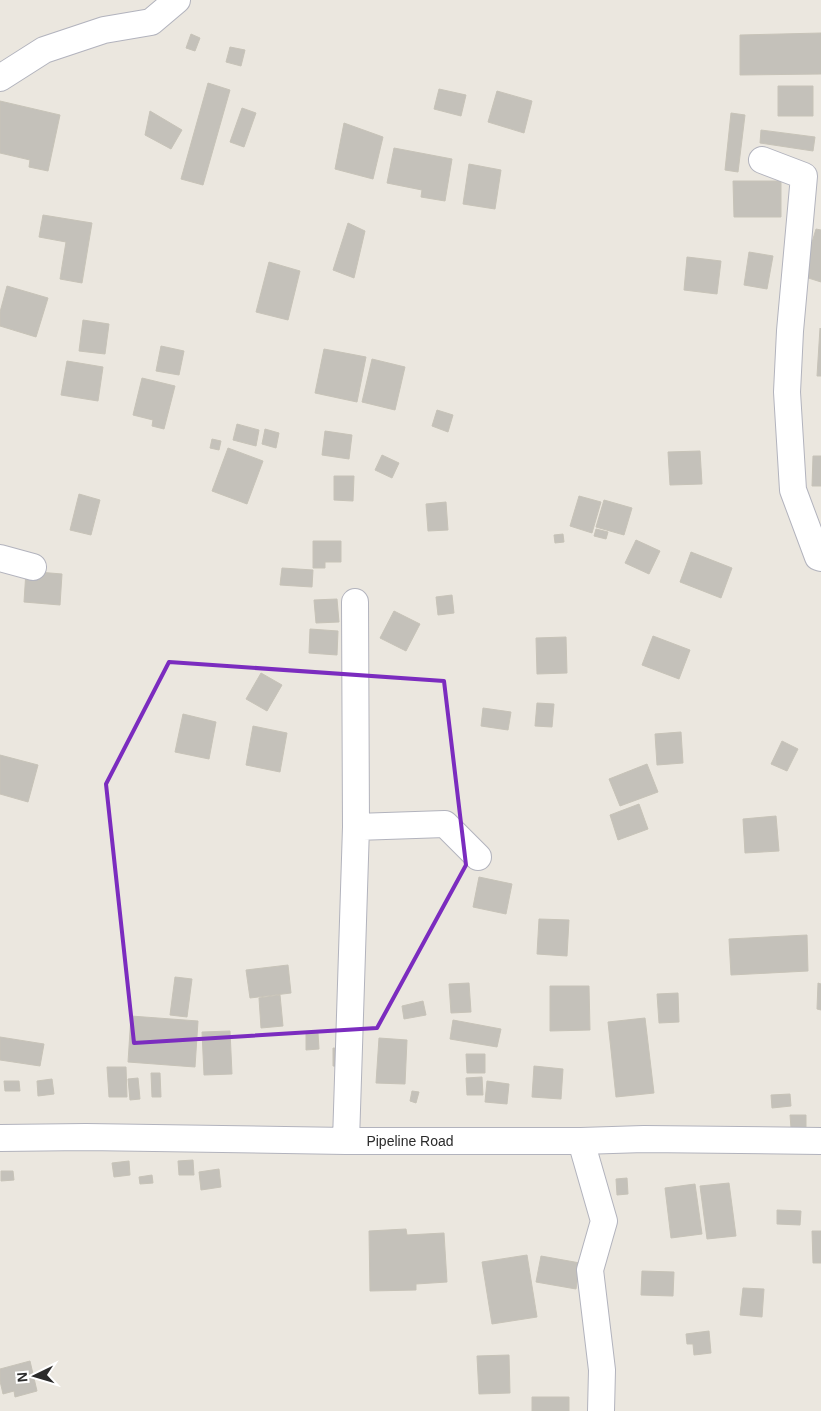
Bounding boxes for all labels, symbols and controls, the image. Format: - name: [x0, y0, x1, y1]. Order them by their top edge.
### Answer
- street label: Pipeline Road: [366, 1133, 454, 1149]
- north arrow: [10, 1351, 60, 1401]
- text: N: [14, 1371, 30, 1383]

